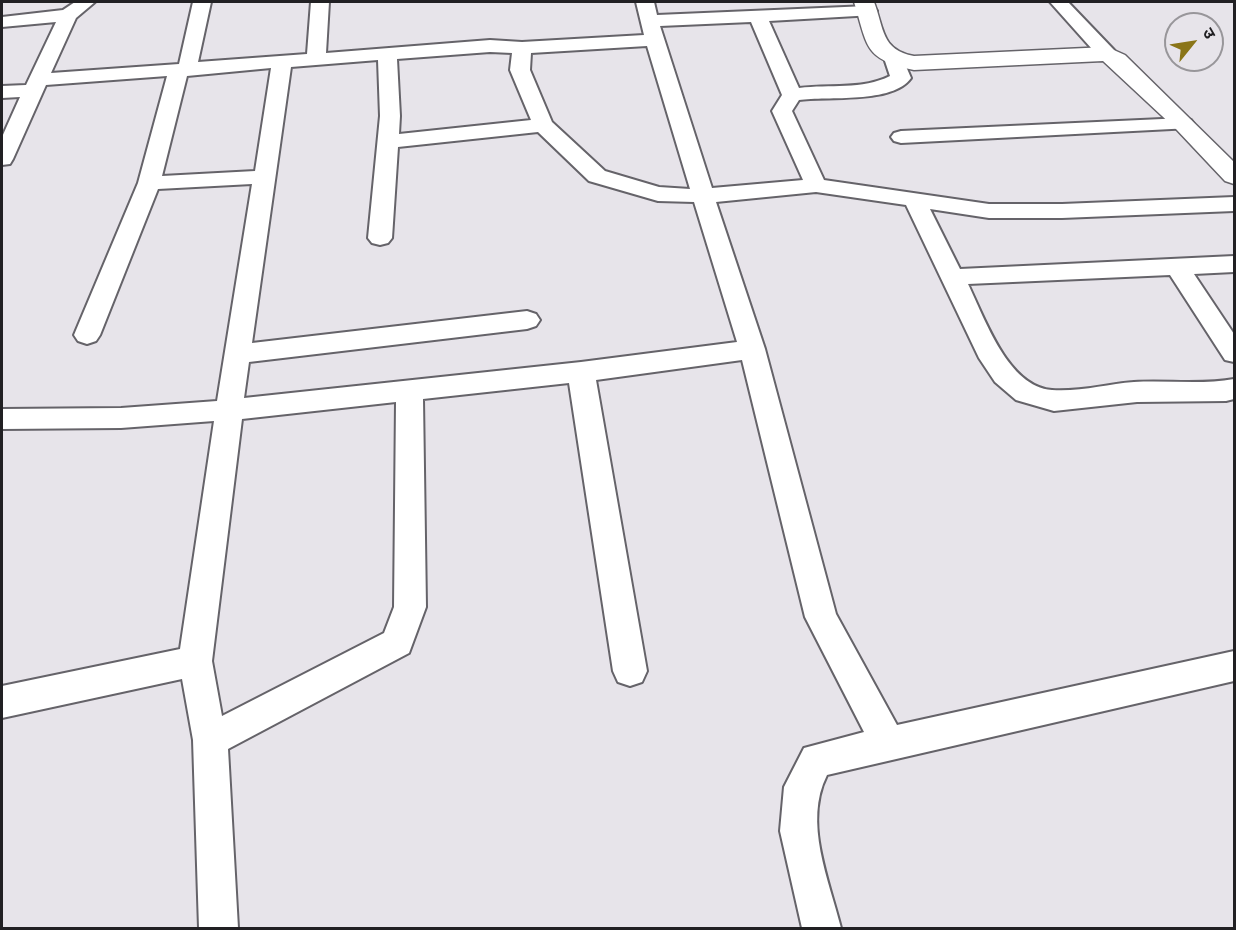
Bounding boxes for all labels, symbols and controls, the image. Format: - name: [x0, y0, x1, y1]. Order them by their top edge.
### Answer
- north arrow: [1164, 12, 1224, 72]
- text: उ: [1198, 25, 1219, 43]

